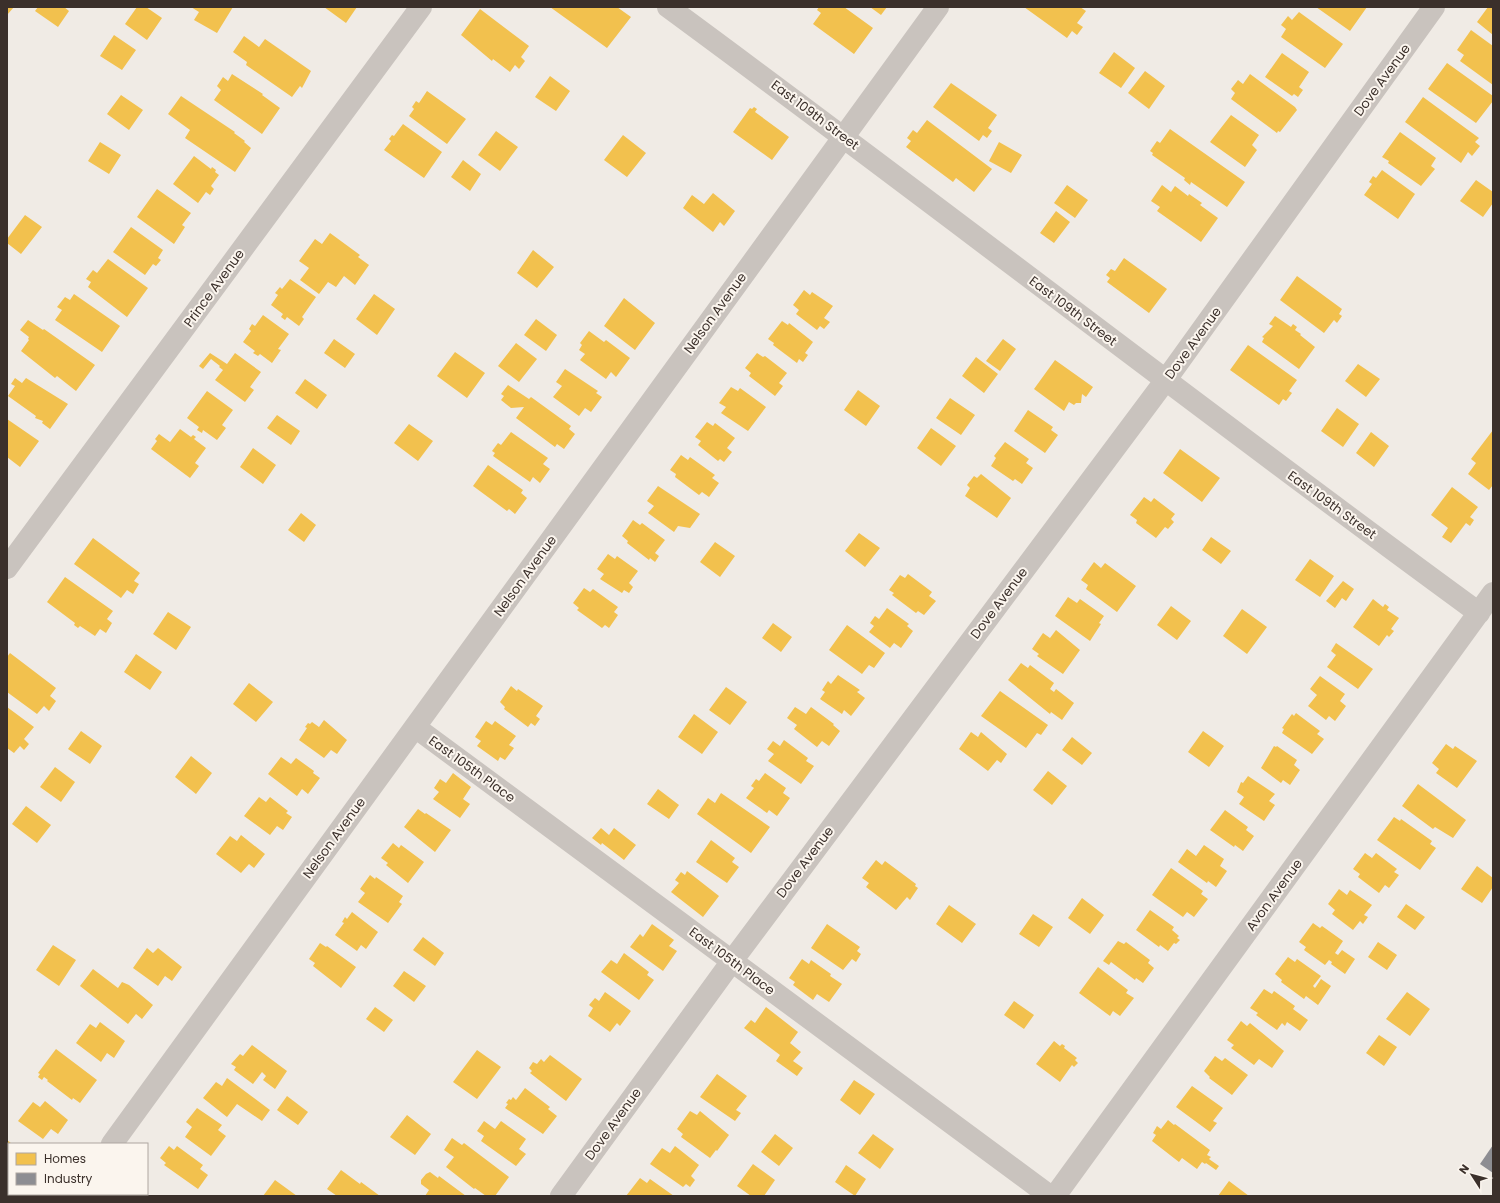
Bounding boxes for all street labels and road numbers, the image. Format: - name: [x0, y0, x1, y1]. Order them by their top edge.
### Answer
- street label: Dove Avenue: [1349, 40, 1415, 120]
- street label: East 109th Street: [767, 76, 863, 155]
- street label: Prince Avenue: [179, 245, 249, 331]
- street label: Nelson Avenue: [679, 269, 751, 357]
- street label: East 109th Street: [1025, 272, 1121, 351]
- street label: Dove Avenue: [1160, 303, 1226, 383]
- street label: East 109th Street: [1284, 466, 1380, 544]
- street label: Nelson Avenue: [489, 532, 561, 620]
- street label: Dove Avenue: [966, 563, 1032, 643]
- street label: East 105th Place: [425, 731, 519, 807]
- street label: Nelson Avenue: [298, 794, 370, 882]
- street label: Dove Avenue: [772, 822, 838, 902]
- street label: Avon Avenue: [1241, 855, 1307, 935]
- street label: East 105th Place: [685, 922, 779, 1000]
- street label: Dove Avenue: [580, 1084, 646, 1164]

